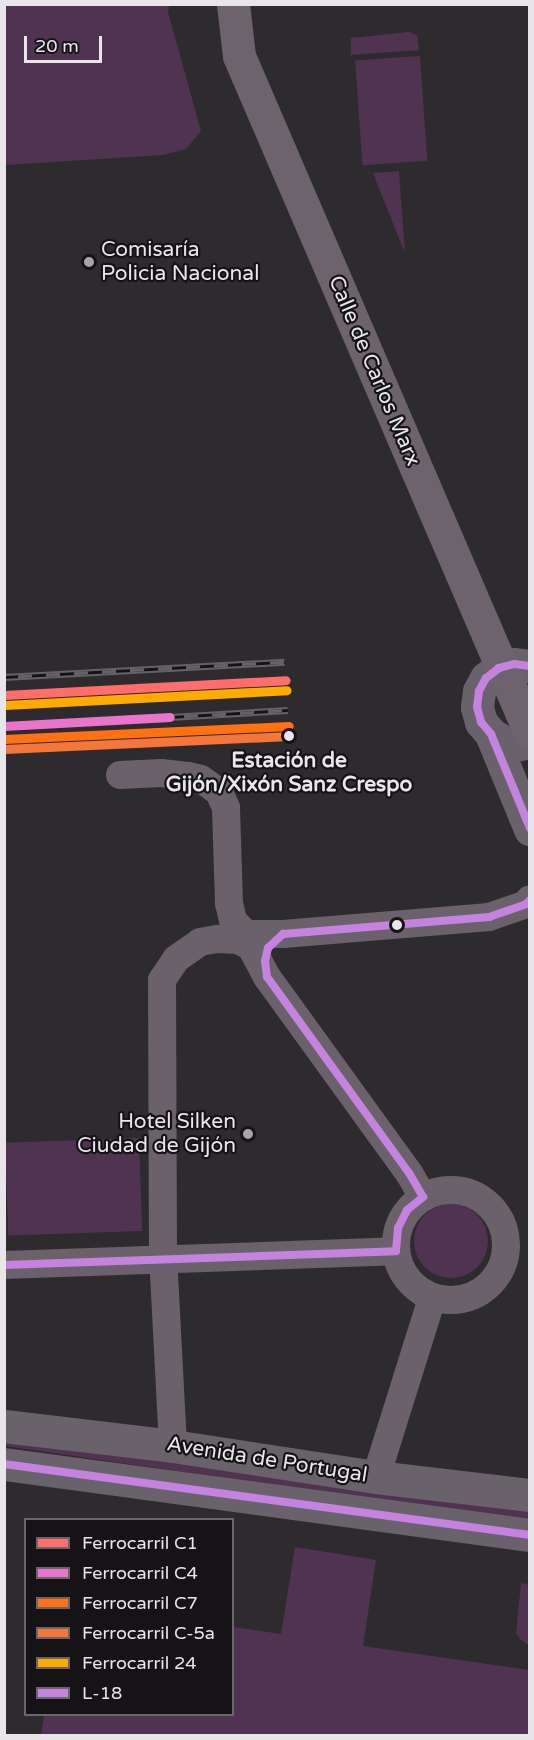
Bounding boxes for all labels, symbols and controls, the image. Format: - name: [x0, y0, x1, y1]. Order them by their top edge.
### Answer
- scale bar: [27, 24, 105, 62]
- text: 20 m: [35, 35, 79, 57]
- place label: Comisaría Policia Nacional: [101, 237, 259, 287]
- marker: Comisaría Policia Nacional: [82, 255, 96, 269]
- street label: Calle de Carlos Marx: [322, 272, 426, 470]
- marker: Estación de Gijón/Xixón Sanz Crespo: [279, 726, 299, 746]
- place label: Estación de Gijón/Xixón Sanz Crespo: [166, 748, 412, 798]
- unlabelled marker: [391, 919, 403, 931]
- place label: Hotel Silken Ciudad de Gijón: [77, 1109, 236, 1159]
- marker: Hotel Silken Ciudad de Gijón: [241, 1127, 255, 1141]
- street label: Avenida de Portugal: [165, 1432, 369, 1488]
- legend: [24, 1518, 234, 1716]
- text: Ferrocarril C1: [82, 1532, 198, 1554]
- text: Ferrocarril C4: [82, 1562, 198, 1584]
- text: Ferrocarril C7: [82, 1592, 198, 1614]
- text: Ferrocarril C-5a: [82, 1622, 215, 1644]
- text: Ferrocarril 24: [82, 1652, 197, 1674]
- text: L-18: [82, 1682, 122, 1704]

